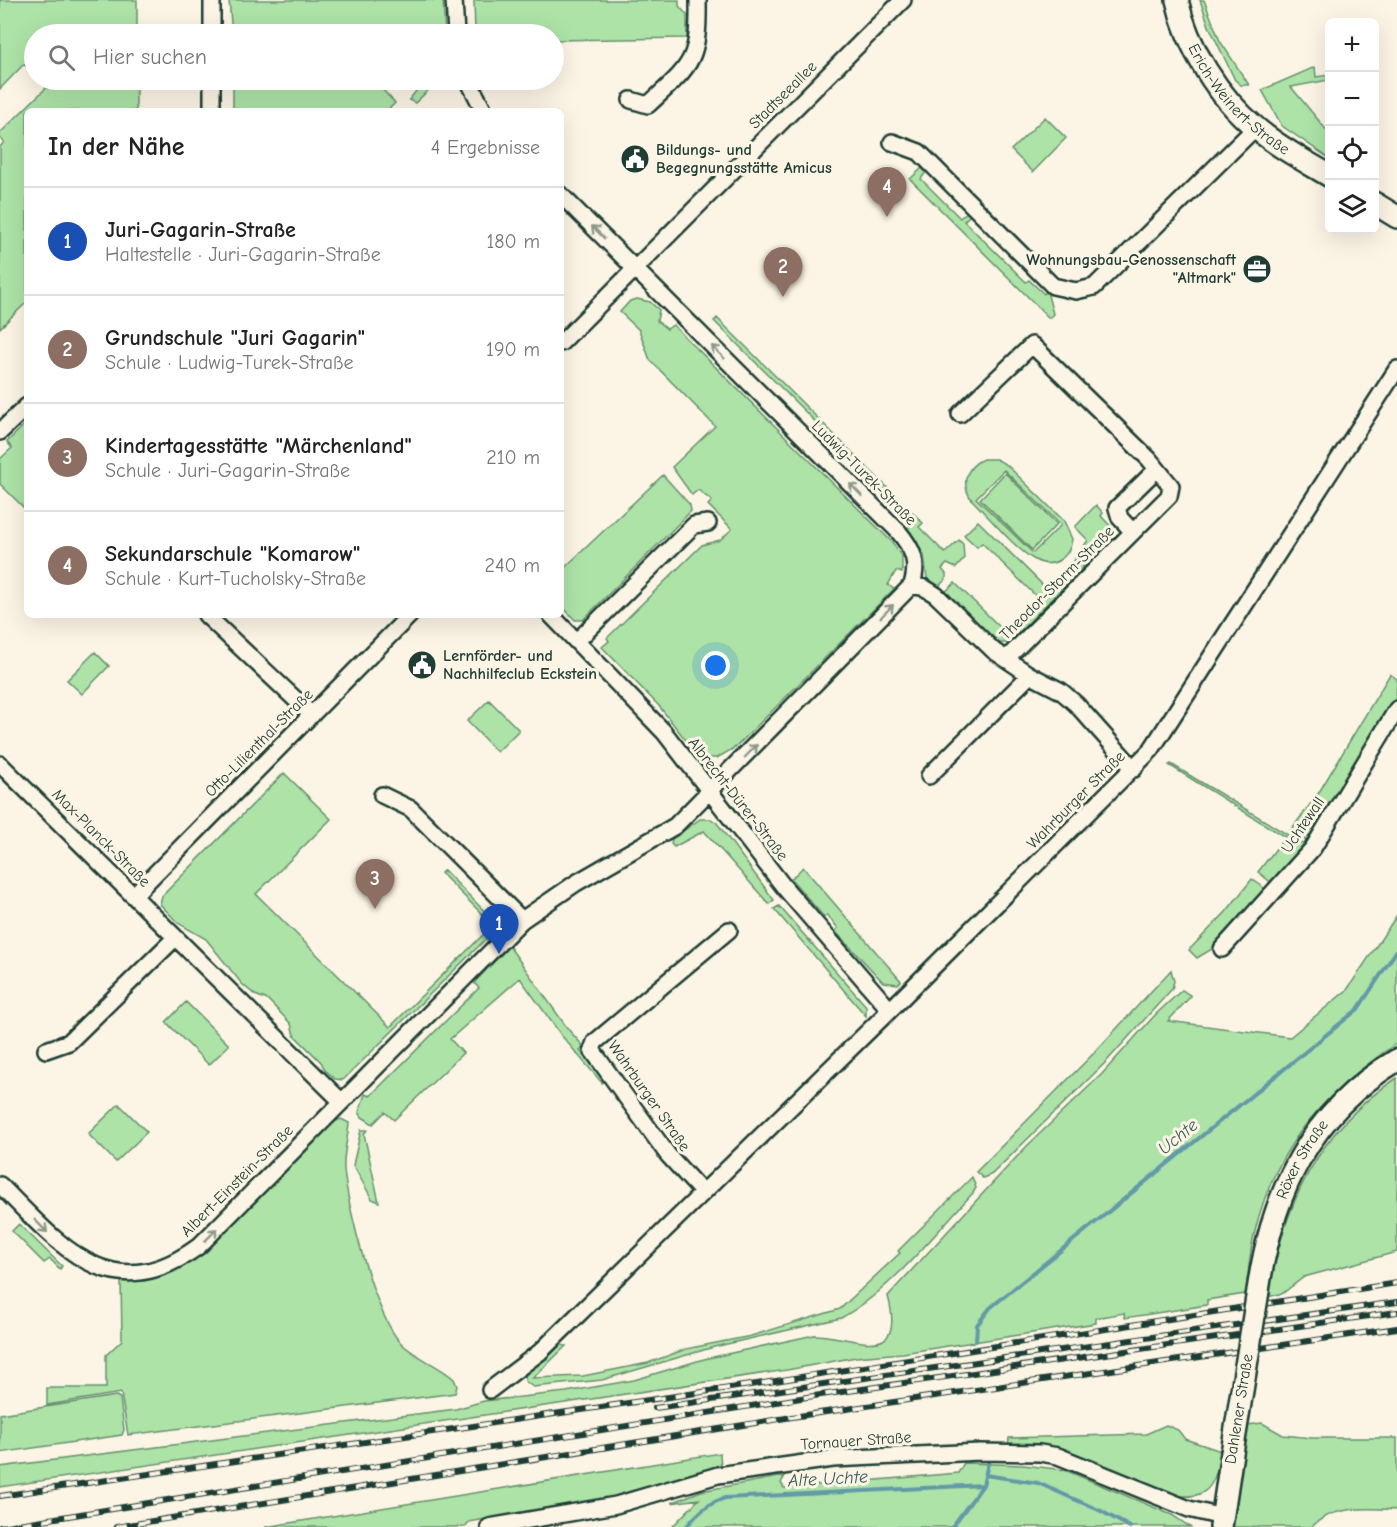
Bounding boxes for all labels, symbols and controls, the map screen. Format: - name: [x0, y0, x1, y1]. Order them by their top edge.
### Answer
- map controls: [1325, 18, 1379, 234]
- button: +: [1325, 18, 1379, 72]
- search box: [24, 24, 564, 90]
- icon: search: [45, 41, 78, 74]
- street label: Erich-Weinert-Straße: [1184, 41, 1293, 159]
- text: Hier suchen: [93, 44, 207, 70]
- street label: Stadtseeallee: [745, 57, 821, 133]
- button: −: [1325, 72, 1379, 126]
- button: locate: [1325, 126, 1379, 180]
- text: In der Nähe: [48, 132, 185, 162]
- text: 4 Ergebnisse: [431, 136, 540, 159]
- place label: Bildungs- und Begegnungsstätte Amicus: [656, 141, 832, 177]
- public building icon: Bildungs- und Begegnungsstätte Amicus: [619, 143, 651, 175]
- pin: 4: [868, 168, 906, 217]
- button: layers: [1325, 180, 1379, 234]
- text: Juri-Gagarin-Straße: [105, 217, 296, 243]
- one-way arrow: [590, 225, 605, 239]
- text: 1: [64, 230, 71, 253]
- text: 180 m: [486, 230, 540, 253]
- text: Haltestelle · Juri-Gagarin-Straße: [105, 243, 381, 266]
- pin: 2: [764, 248, 802, 297]
- place label: Wohnungsbau-Genossenschaft "Altmark": [1026, 251, 1237, 287]
- office icon: Wohnungsbau-Genossenschaft "Altmark": [1241, 253, 1273, 285]
- text: Grundschule "Juri Gagarin": [105, 325, 365, 351]
- text: 2: [63, 338, 72, 361]
- text: 190 m: [486, 338, 540, 361]
- one-way arrow: [710, 345, 725, 360]
- text: Schule · Ludwig-Turek-Straße: [105, 351, 354, 374]
- street label: Ludwig-Turek-Straße: [808, 417, 920, 529]
- text: Kindertagesstätte "Märchenland": [105, 433, 412, 459]
- text: 3: [63, 446, 72, 469]
- text: 210 m: [486, 446, 540, 469]
- text: Schule · Juri-Gagarin-Straße: [105, 459, 350, 482]
- one-way arrow: [849, 482, 864, 497]
- street label: Theodor-Storm-Straße: [996, 522, 1118, 644]
- text: Sekundarschule "Komarow": [105, 541, 360, 567]
- text: 4: [63, 554, 72, 577]
- text: 240 m: [485, 554, 540, 577]
- text: Schule · Kurt-Tucholsky-Straße: [105, 567, 366, 590]
- one-way arrow: [880, 603, 894, 618]
- place label: Lernförder- und Nachhilfeclub Eckstein: [443, 647, 597, 683]
- public building icon: Lernförder- und Nachhilfeclub Eckstein: [406, 649, 438, 681]
- your location: [701, 651, 730, 680]
- street label: Otto-Lilienthal-Straße: [201, 685, 317, 801]
- street label: Albrecht-Dürer-Straße: [684, 734, 792, 864]
- one-way arrow: [744, 743, 758, 758]
- street label: Wahrburger Straße: [1023, 747, 1129, 853]
- street label: Max-Planck-Straße: [48, 785, 154, 891]
- street label: Uchtewall: [1278, 793, 1328, 857]
- pin: 3: [356, 860, 394, 909]
- pin: 1: [480, 904, 518, 954]
- street label: Wahrburger Straße: [604, 1037, 694, 1155]
- water label: Uchte: [1154, 1115, 1202, 1159]
- street label: Röxer Straße: [1273, 1116, 1332, 1202]
- street label: Albert-Einstein-Straße: [177, 1121, 297, 1241]
- one-way arrow: [34, 1219, 49, 1234]
- one-way arrow: [203, 1227, 218, 1242]
- street label: Dahlener Straße: [1221, 1353, 1257, 1465]
- street label: Tornauer Straße: [800, 1428, 912, 1454]
- water label: Alte Uchte: [787, 1466, 868, 1492]

